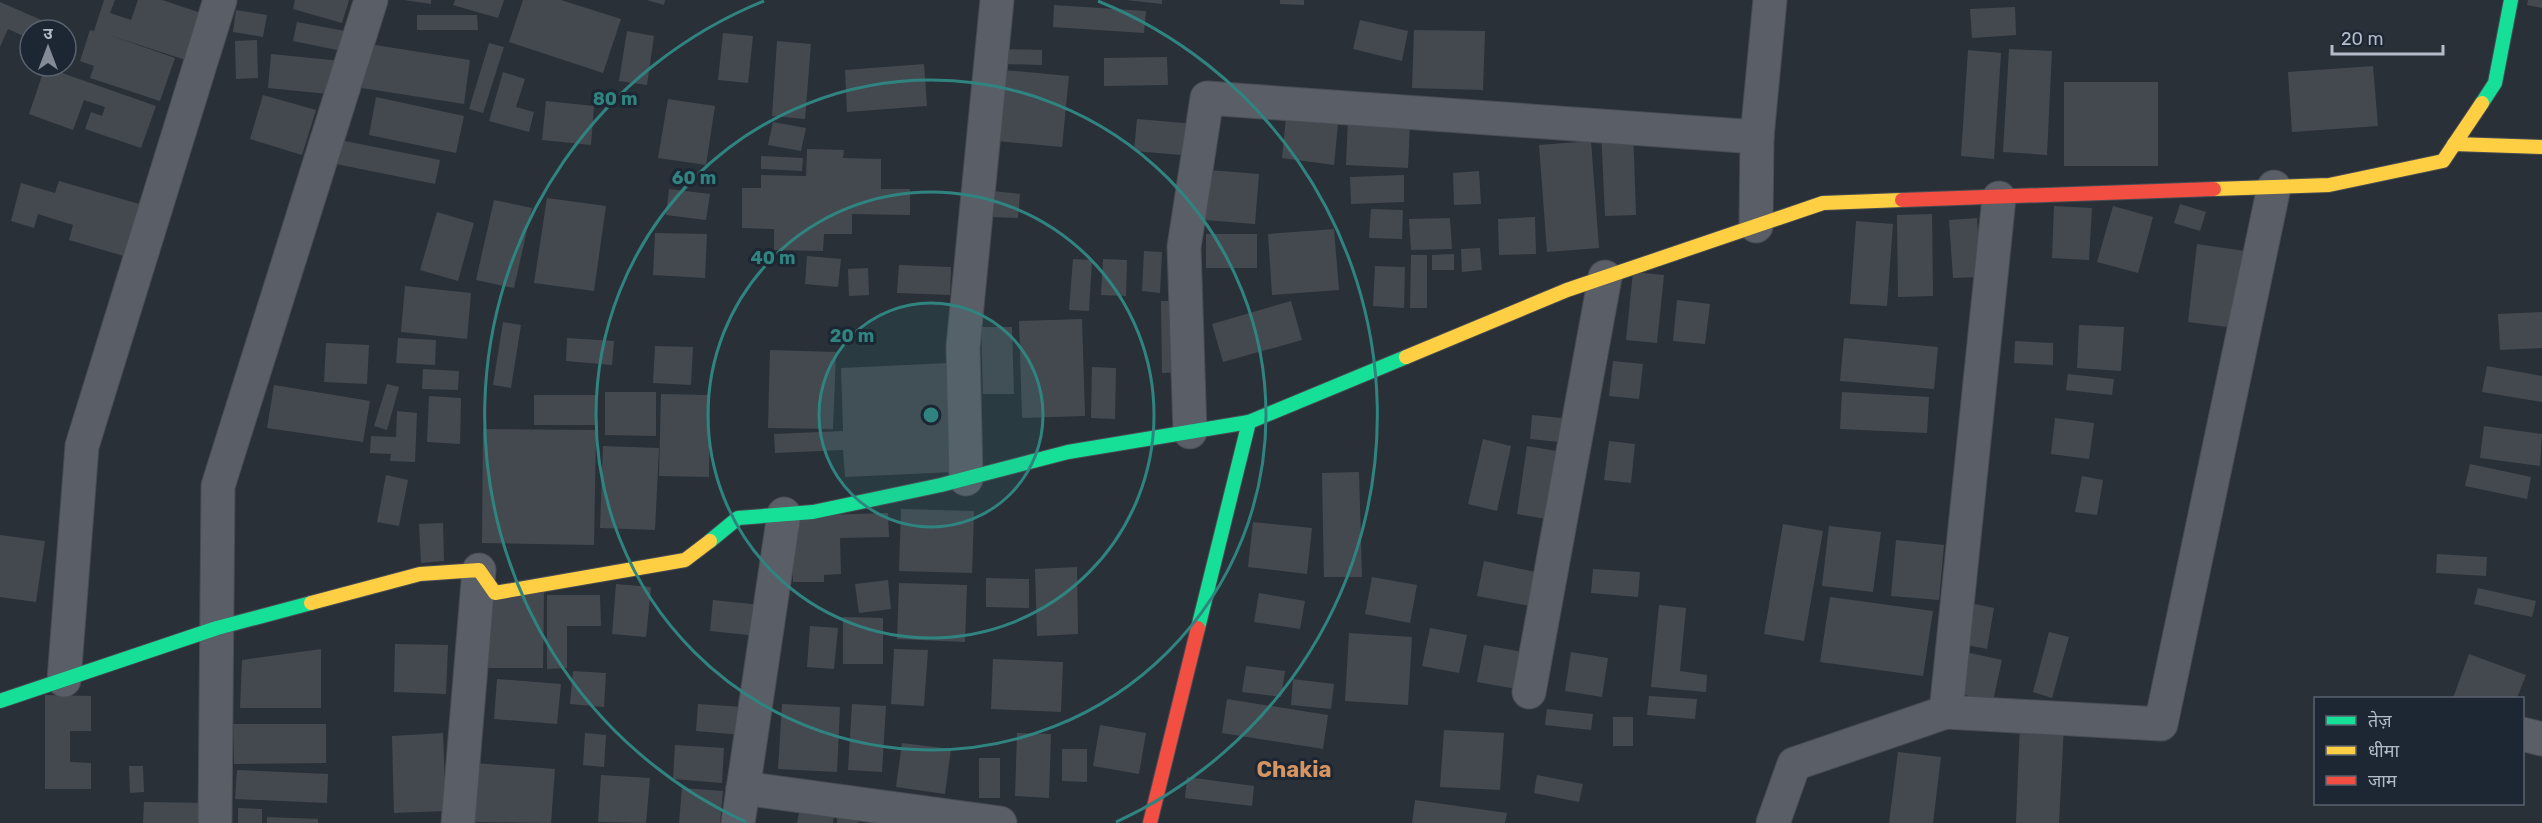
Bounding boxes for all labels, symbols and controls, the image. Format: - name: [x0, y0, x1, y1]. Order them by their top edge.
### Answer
- north arrow: [18, 18, 78, 78]
- scale bar: [2332, 18, 2443, 56]
- text: उ: [43, 24, 53, 43]
- text: 20 m: [2341, 28, 2383, 50]
- text: 80 m: [593, 88, 637, 110]
- text: 60 m: [672, 167, 716, 189]
- text: 40 m: [751, 247, 795, 269]
- text: 20 m: [830, 325, 874, 347]
- centre of rings: [921, 405, 941, 425]
- legend: [2314, 697, 2524, 805]
- text: तेज़: [2368, 710, 2392, 732]
- text: धीमा: [2368, 740, 2399, 762]
- district label: Chakia: [1257, 756, 1331, 783]
- text: जाम: [2368, 770, 2398, 792]

